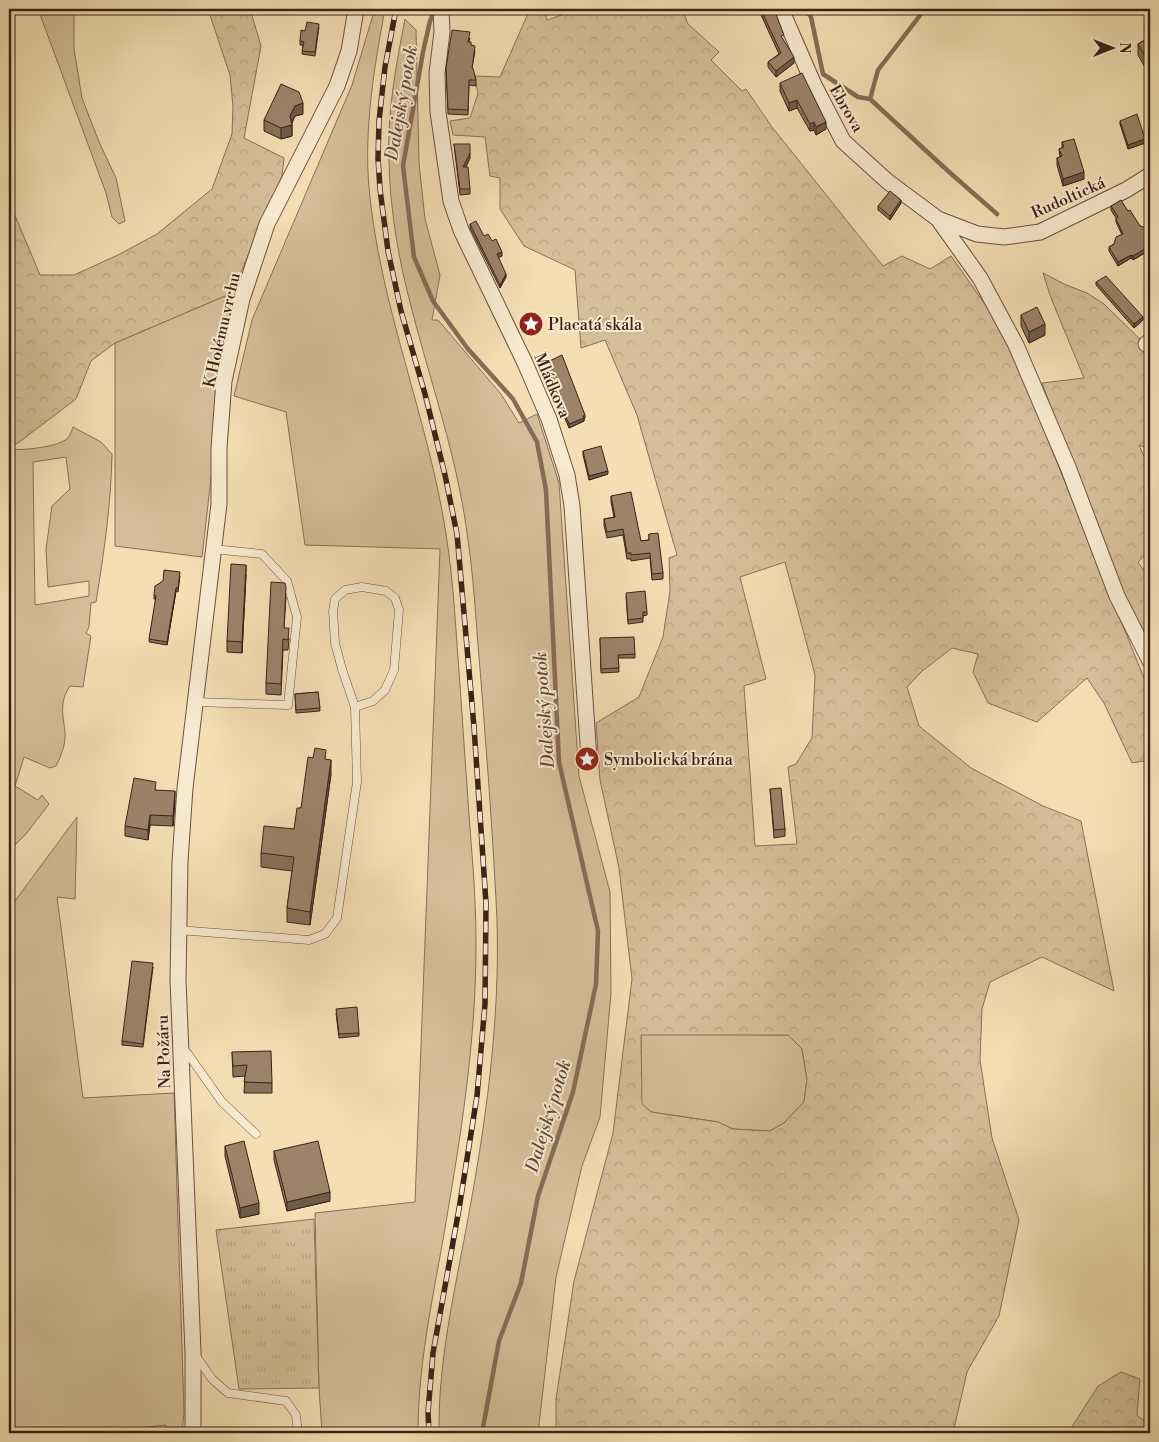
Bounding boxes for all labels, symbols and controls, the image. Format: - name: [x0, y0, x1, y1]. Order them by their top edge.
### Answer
- north arrow: [1086, 22, 1136, 72]
- text: N: [1115, 42, 1133, 54]
- water label: Dalejský potok: [380, 44, 423, 164]
- street label: Ebrova: [825, 81, 868, 137]
- street label: Rudoltická: [1028, 172, 1109, 223]
- street label: K Holému vrchu: [199, 271, 245, 390]
- place icon: Placatá skála: [518, 311, 544, 337]
- place label: Placatá skála: [548, 315, 643, 335]
- street label: Mládkova: [529, 350, 575, 422]
- water label: Dalejský potok: [529, 651, 560, 770]
- place icon: Symbolická brána: [574, 746, 600, 772]
- place label: Symbolická brána: [604, 750, 734, 770]
- street label: Na Požáru: [153, 1015, 175, 1089]
- water label: Dalejský potok: [520, 1057, 577, 1176]

